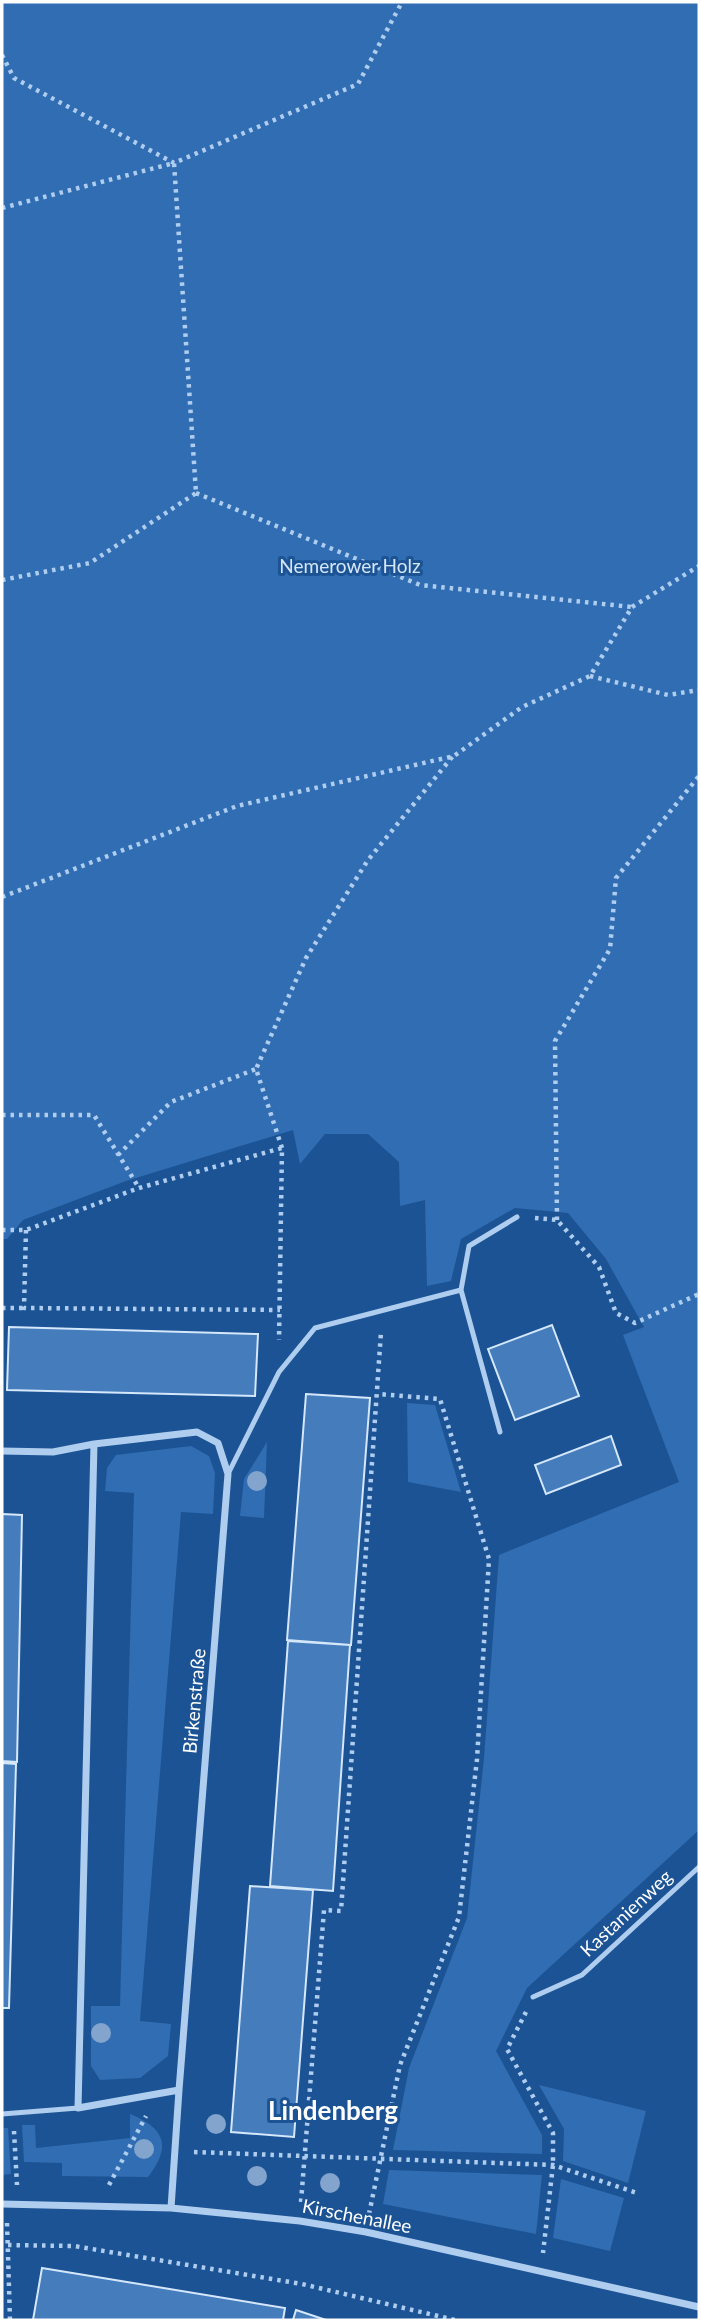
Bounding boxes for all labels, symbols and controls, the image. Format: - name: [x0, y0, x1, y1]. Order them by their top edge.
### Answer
- park label: Nemerower Holz: [279, 554, 421, 577]
- street label: Birkenstraße: [177, 1647, 210, 1755]
- street label: Kastanienweg: [575, 1864, 676, 1961]
- district label: Lindenberg: [268, 2094, 398, 2126]
- street label: Kirschenallee: [300, 2194, 414, 2237]

